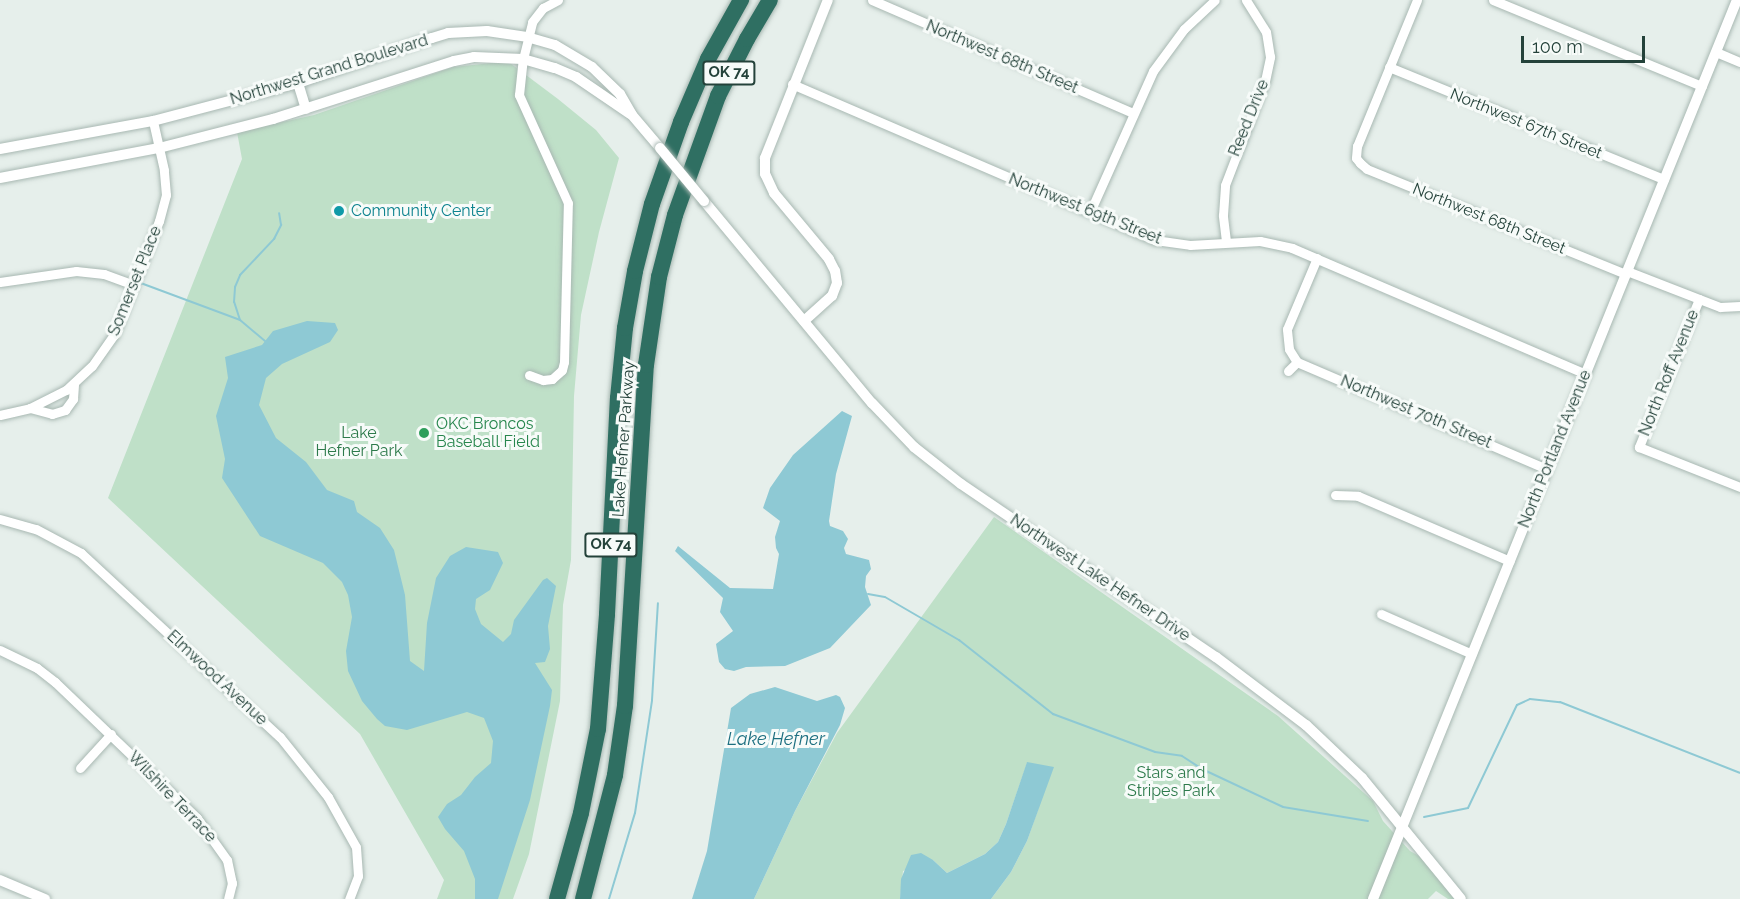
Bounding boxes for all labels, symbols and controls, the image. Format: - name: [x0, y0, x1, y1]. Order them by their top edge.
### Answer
- street label: Northwest 68th Street: [923, 16, 1081, 98]
- scale bar: [1524, 24, 1648, 62]
- street label: Northwest Grand Boulevard: [228, 31, 430, 109]
- text: 100 m: [1532, 36, 1583, 57]
- road number: OK 74: [702, 61, 756, 85]
- street label: Reed Drive: [1225, 77, 1273, 159]
- street label: Northwest 67th Street: [1447, 85, 1605, 163]
- street label: Northwest 69th Street: [1006, 170, 1164, 248]
- street label: Northwest 68th Street: [1410, 179, 1568, 259]
- place label: Community Center: [351, 201, 491, 221]
- marker: Community Center: [332, 204, 346, 218]
- street label: Somerset Place: [104, 223, 166, 339]
- street label: North Roff Avenue: [1635, 307, 1703, 439]
- street label: Lake Hefner Parkway: [609, 360, 639, 518]
- street label: North Portland Avenue: [1514, 367, 1596, 531]
- street label: Northwest 70th Street: [1337, 371, 1495, 453]
- place label: OKC Broncos Baseball Field: [436, 414, 540, 452]
- park label: Lake Hefner Park: [315, 423, 403, 461]
- marker: OKC Broncos Baseball Field: [417, 426, 431, 440]
- street label: Northwest Lake Hefner Drive: [1006, 510, 1194, 646]
- road number: OK 74: [584, 533, 638, 557]
- street label: Elmwood Avenue: [163, 626, 271, 730]
- water label: Lake Hefner: [727, 728, 825, 750]
- street label: Wilshire Terrace: [124, 747, 220, 847]
- park label: Stars and Stripes Park: [1127, 763, 1215, 801]

